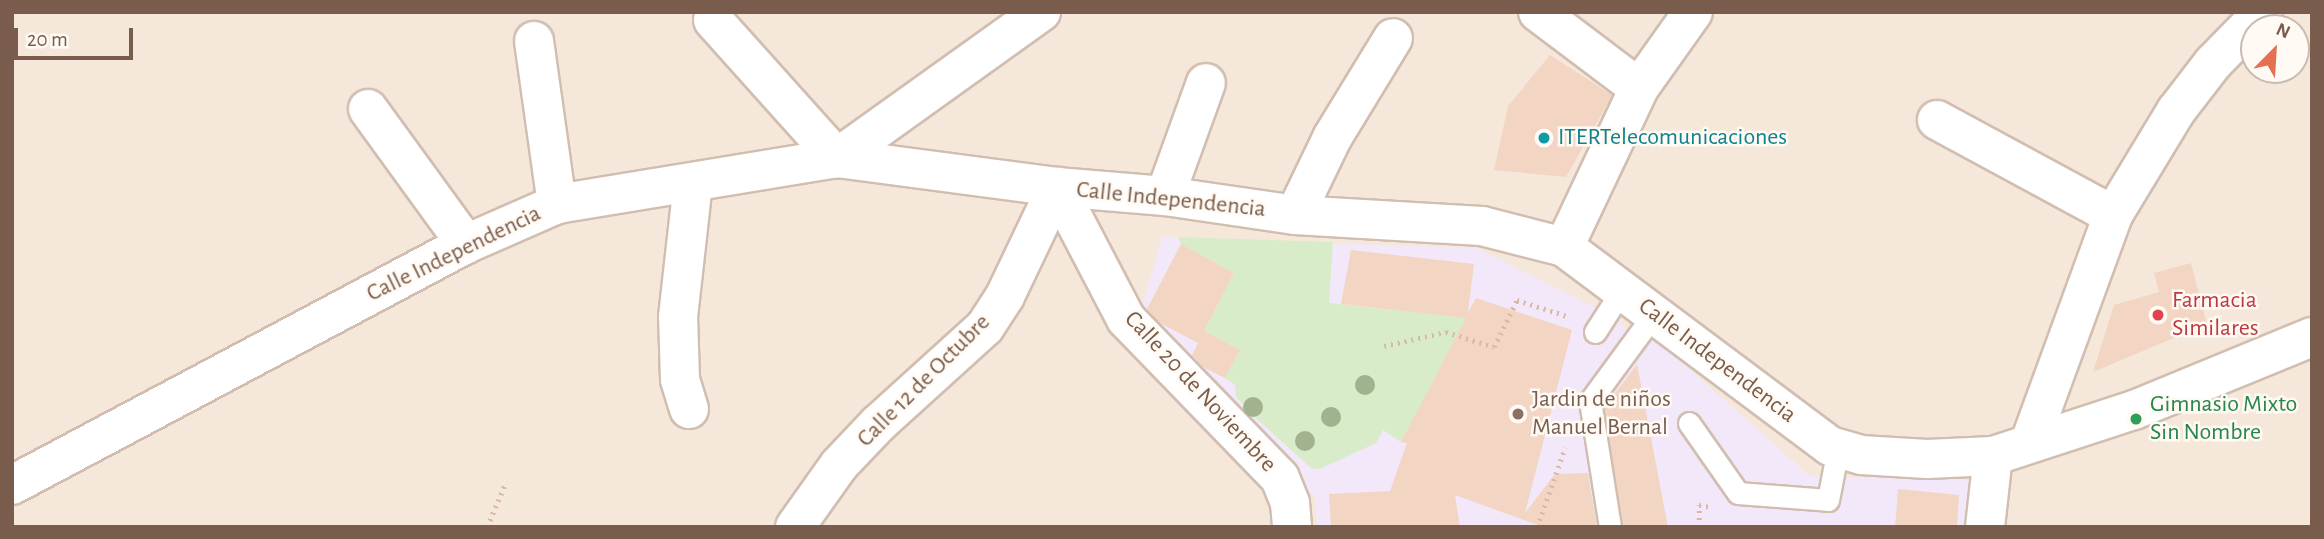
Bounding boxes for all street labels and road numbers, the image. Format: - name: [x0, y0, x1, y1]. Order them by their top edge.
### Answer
- street label: Calle Independencia: [1075, 176, 1267, 224]
- street label: Calle Independencia: [362, 199, 546, 309]
- street label: Calle Independencia: [1632, 292, 1802, 430]
- street label: Calle 20 de Noviembre: [1118, 305, 1282, 479]
- street label: Calle 12 de Octubre: [851, 308, 997, 454]

